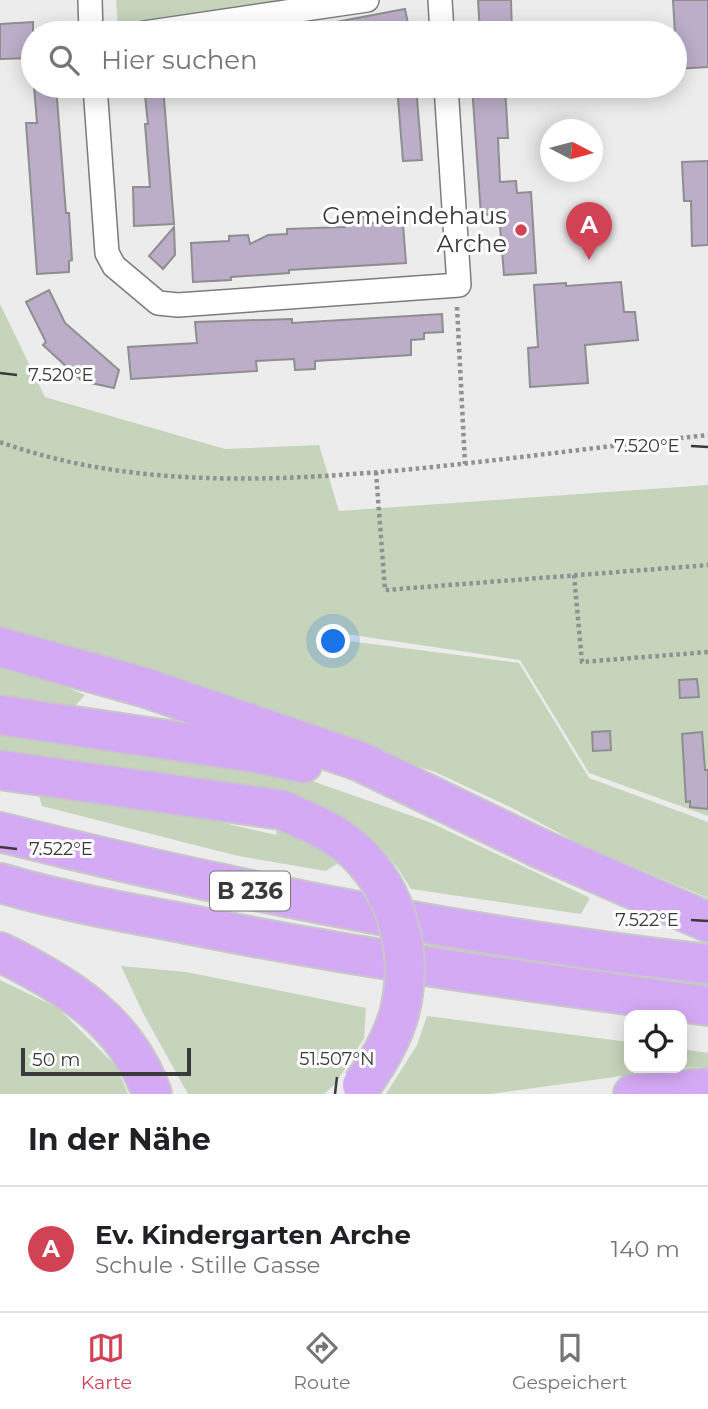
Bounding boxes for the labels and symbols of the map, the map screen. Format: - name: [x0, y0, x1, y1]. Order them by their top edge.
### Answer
- north arrow: [540, 119, 603, 182]
- place label: Gemeindehaus Arche: [322, 201, 507, 258]
- pin: A: [566, 202, 612, 260]
- marker: Gemeindehaus Arche: [513, 222, 529, 238]
- text: 7.520°E: [28, 364, 94, 386]
- text: 7.520°E: [614, 435, 680, 457]
- your location: [316, 624, 350, 658]
- text: 7.522°E: [29, 838, 93, 860]
- road number: B 236: [210, 872, 290, 911]
- text: 7.522°E: [615, 909, 679, 931]
- scale bar: [21, 1045, 191, 1077]
- text: 51.507°N: [299, 1048, 375, 1070]

